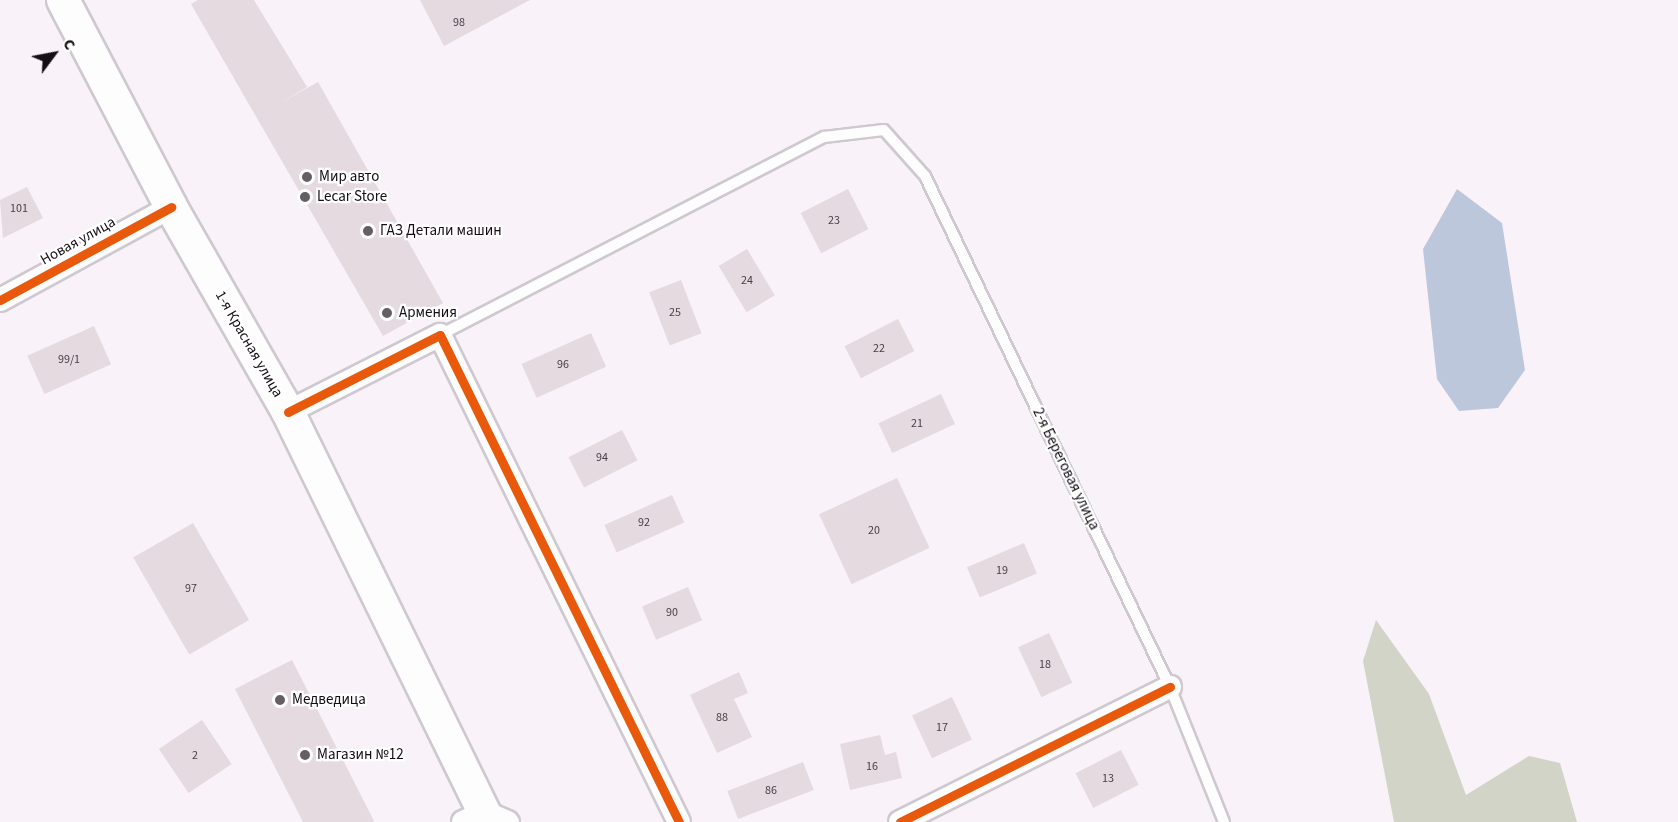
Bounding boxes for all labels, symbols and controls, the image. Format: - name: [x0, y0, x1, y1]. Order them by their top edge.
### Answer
- house number: 98: [453, 16, 465, 30]
- north arrow: [24, 24, 84, 84]
- text: С: [57, 35, 81, 54]
- place label: Мир авто: [319, 168, 379, 186]
- marker: Мир авто: [300, 170, 314, 184]
- place label: Lecar Store: [317, 188, 387, 206]
- marker: Lecar Store: [298, 190, 312, 204]
- house number: 101: [10, 202, 28, 216]
- street label: Новая улица: [37, 213, 119, 269]
- house number: 23: [828, 214, 840, 228]
- place label: ГАЗ Детали машин: [380, 222, 502, 240]
- marker: ГАЗ Детали машин: [361, 224, 375, 238]
- house number: 24: [741, 274, 753, 288]
- street label: 1-я Красная улица: [211, 288, 287, 400]
- place label: Армения: [399, 304, 457, 322]
- marker: Армения: [380, 306, 394, 320]
- house number: 25: [669, 306, 681, 320]
- house number: 22: [873, 342, 885, 356]
- house number: 99/1: [58, 353, 80, 367]
- house number: 96: [557, 358, 569, 372]
- street label: 2-я Береговая улица: [1029, 405, 1103, 533]
- house number: 21: [911, 417, 923, 431]
- house number: 94: [596, 451, 608, 465]
- house number: 92: [638, 516, 650, 530]
- house number: 20: [868, 524, 880, 538]
- house number: 19: [996, 564, 1008, 578]
- house number: 97: [185, 582, 197, 596]
- house number: 90: [666, 606, 678, 620]
- house number: 18: [1039, 658, 1051, 672]
- place label: Медведица: [292, 691, 366, 709]
- marker: Медведица: [273, 693, 287, 707]
- house number: 88: [716, 711, 728, 725]
- house number: 17: [936, 721, 948, 735]
- place label: Магазин №12: [317, 746, 404, 764]
- marker: Магазин №12: [298, 748, 312, 762]
- house number: 2: [192, 749, 198, 763]
- house number: 16: [866, 760, 878, 774]
- house number: 13: [1102, 772, 1114, 786]
- house number: 86: [765, 784, 777, 798]

